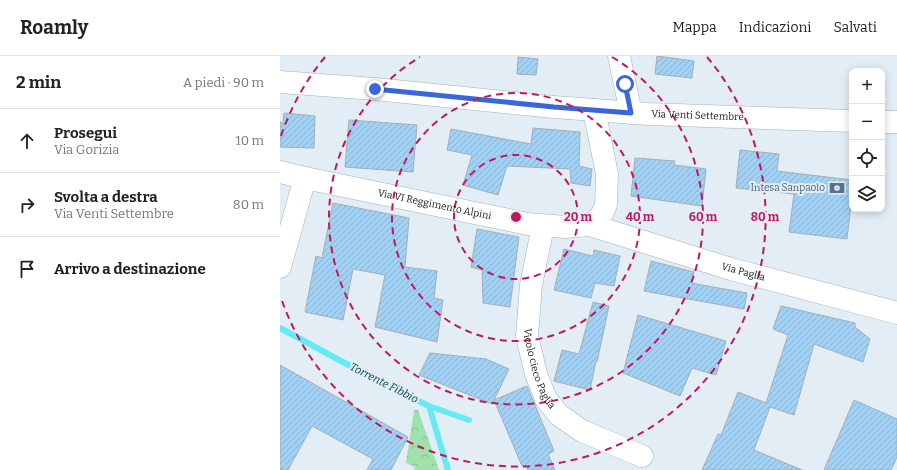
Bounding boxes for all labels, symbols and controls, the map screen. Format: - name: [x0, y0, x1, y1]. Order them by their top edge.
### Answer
- text: Roamly: [20, 16, 88, 39]
- text: Mappa: [672, 19, 717, 36]
- text: Indicazioni: [739, 19, 811, 36]
- text: Salvati: [833, 19, 877, 36]
- map controls: [849, 68, 885, 212]
- button: +: [849, 68, 885, 104]
- text: 2 min: [16, 72, 61, 93]
- text: A piedi · 90 m: [183, 75, 264, 90]
- route start: [616, 75, 634, 93]
- route end: [366, 80, 384, 98]
- button: −: [849, 104, 885, 140]
- street label: Via Venti Settembre: [651, 108, 744, 123]
- text: Prosegui: [54, 124, 117, 142]
- icon: ahead: [16, 130, 38, 152]
- text: 10 m: [235, 133, 264, 148]
- button: locate: [849, 140, 885, 176]
- text: Via Gorizia: [54, 142, 119, 157]
- button: layers: [849, 176, 885, 212]
- bank icon: Intesa Sanpaolo: [828, 179, 846, 197]
- place label: Intesa Sanpaolo: [751, 182, 825, 194]
- street label: Via VI Reggimento Alpini: [377, 187, 492, 222]
- text: Svolta a destra: [54, 188, 158, 206]
- icon: right: [16, 194, 38, 216]
- text: 80 m: [233, 197, 264, 212]
- text: Via Venti Settembre: [54, 206, 174, 221]
- centre of rings: [509, 210, 523, 224]
- text: 20 m: [564, 210, 593, 224]
- text: 40 m: [626, 210, 655, 224]
- text: 60 m: [689, 210, 718, 224]
- text: 80 m: [751, 210, 780, 224]
- icon: arrive: [16, 258, 38, 280]
- text: Arrivo a destinazione: [54, 260, 206, 278]
- street label: Via Paglia: [720, 260, 767, 284]
- street label: Vicolo cieco Paglia: [521, 328, 558, 412]
- water label: Torrente Fibbio: [348, 360, 420, 406]

